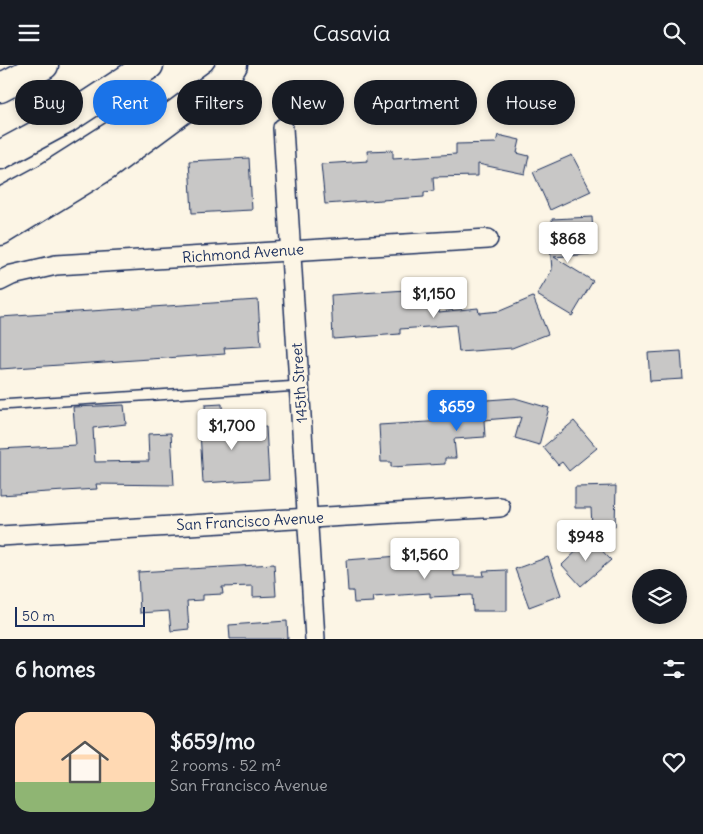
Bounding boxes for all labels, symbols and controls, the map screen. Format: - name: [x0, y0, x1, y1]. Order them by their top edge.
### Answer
- icon: menu: [15, 19, 43, 47]
- text: Casavia: [313, 19, 390, 47]
- icon: search: [660, 19, 688, 47]
- chip: Buy: [15, 80, 83, 125]
- chip: Rent: [93, 80, 167, 125]
- chip: Filters: [177, 80, 262, 125]
- chip: New: [272, 80, 344, 125]
- chip: Apartment: [354, 80, 477, 125]
- chip: House: [487, 80, 575, 125]
- pin: $868: [538, 221, 598, 264]
- text: $868: [550, 228, 586, 248]
- street label: Richmond Avenue: [181, 239, 305, 267]
- pin: $1,150: [393, 277, 475, 319]
- text: $1,150: [412, 283, 456, 303]
- street label: 145th Street: [287, 342, 311, 424]
- pin: $659: [427, 389, 487, 432]
- text: $659: [439, 396, 475, 416]
- pin: $1,700: [191, 409, 273, 451]
- text: $1,700: [208, 415, 256, 435]
- street label: San Francisco Avenue: [176, 508, 324, 534]
- pin: $948: [556, 519, 616, 562]
- text: $948: [568, 526, 604, 546]
- pin: $1,560: [384, 537, 466, 580]
- text: $1,560: [401, 544, 449, 564]
- map controls: [632, 569, 687, 624]
- button: layers: [632, 569, 687, 624]
- scale bar: [15, 604, 145, 627]
- text: 50 m: [22, 607, 55, 625]
- icon: filters: [660, 655, 688, 683]
- text: 6 homes: [15, 656, 95, 683]
- text: $659/mo: [170, 728, 255, 755]
- icon: home: [55, 732, 115, 792]
- icon: heart: [660, 748, 688, 776]
- text: 2 rooms · 52 m²: [170, 755, 281, 775]
- text: San Francisco Avenue: [170, 775, 328, 795]

